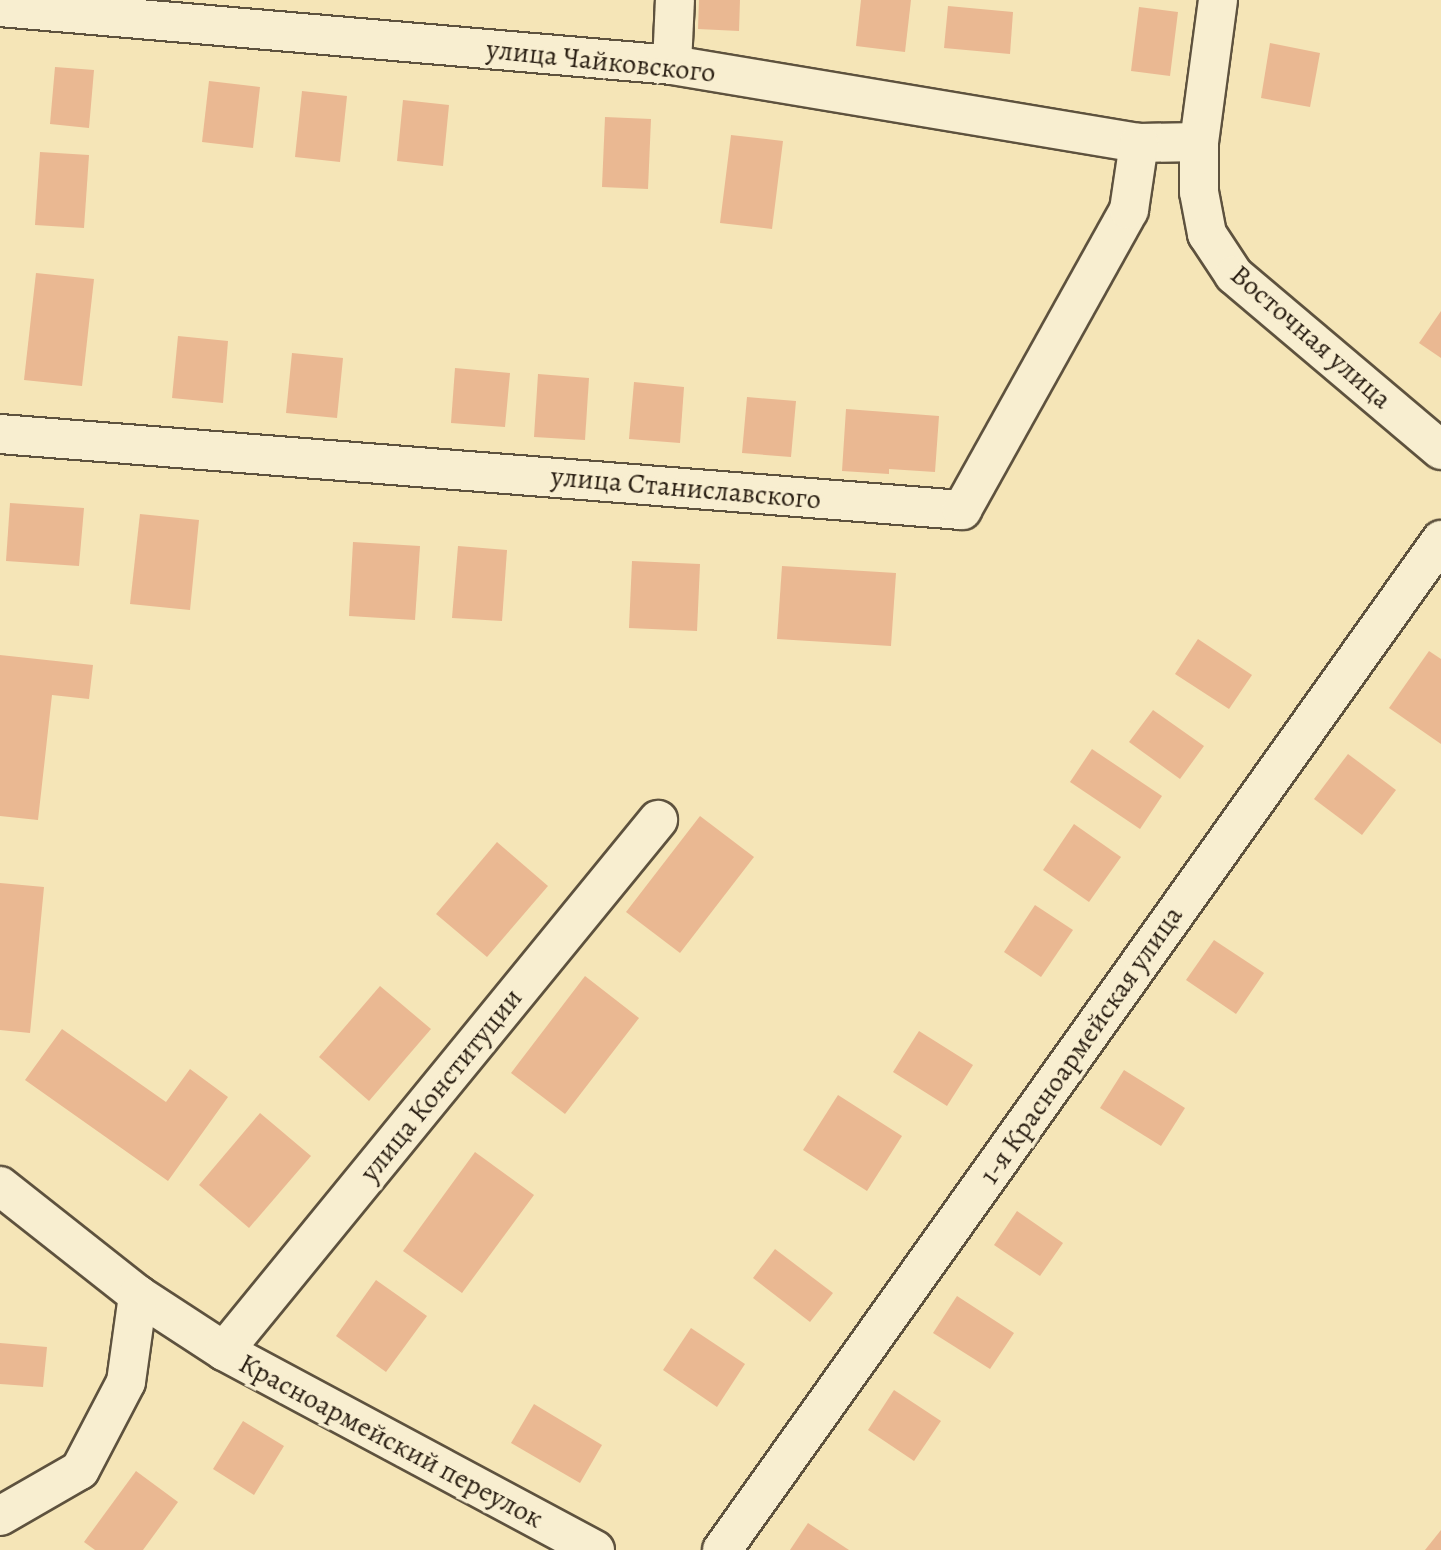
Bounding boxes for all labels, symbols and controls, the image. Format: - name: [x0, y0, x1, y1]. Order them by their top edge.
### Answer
- street label: улица Чайковского: [485, 32, 717, 90]
- street label: Восточная улица: [1224, 258, 1398, 416]
- street label: улица Станиславского: [550, 459, 822, 517]
- street label: 1-я Красноармейская улица: [972, 900, 1190, 1190]
- street label: улица Конституции: [353, 982, 529, 1188]
- street label: Красноармейский переулок: [233, 1346, 549, 1536]

